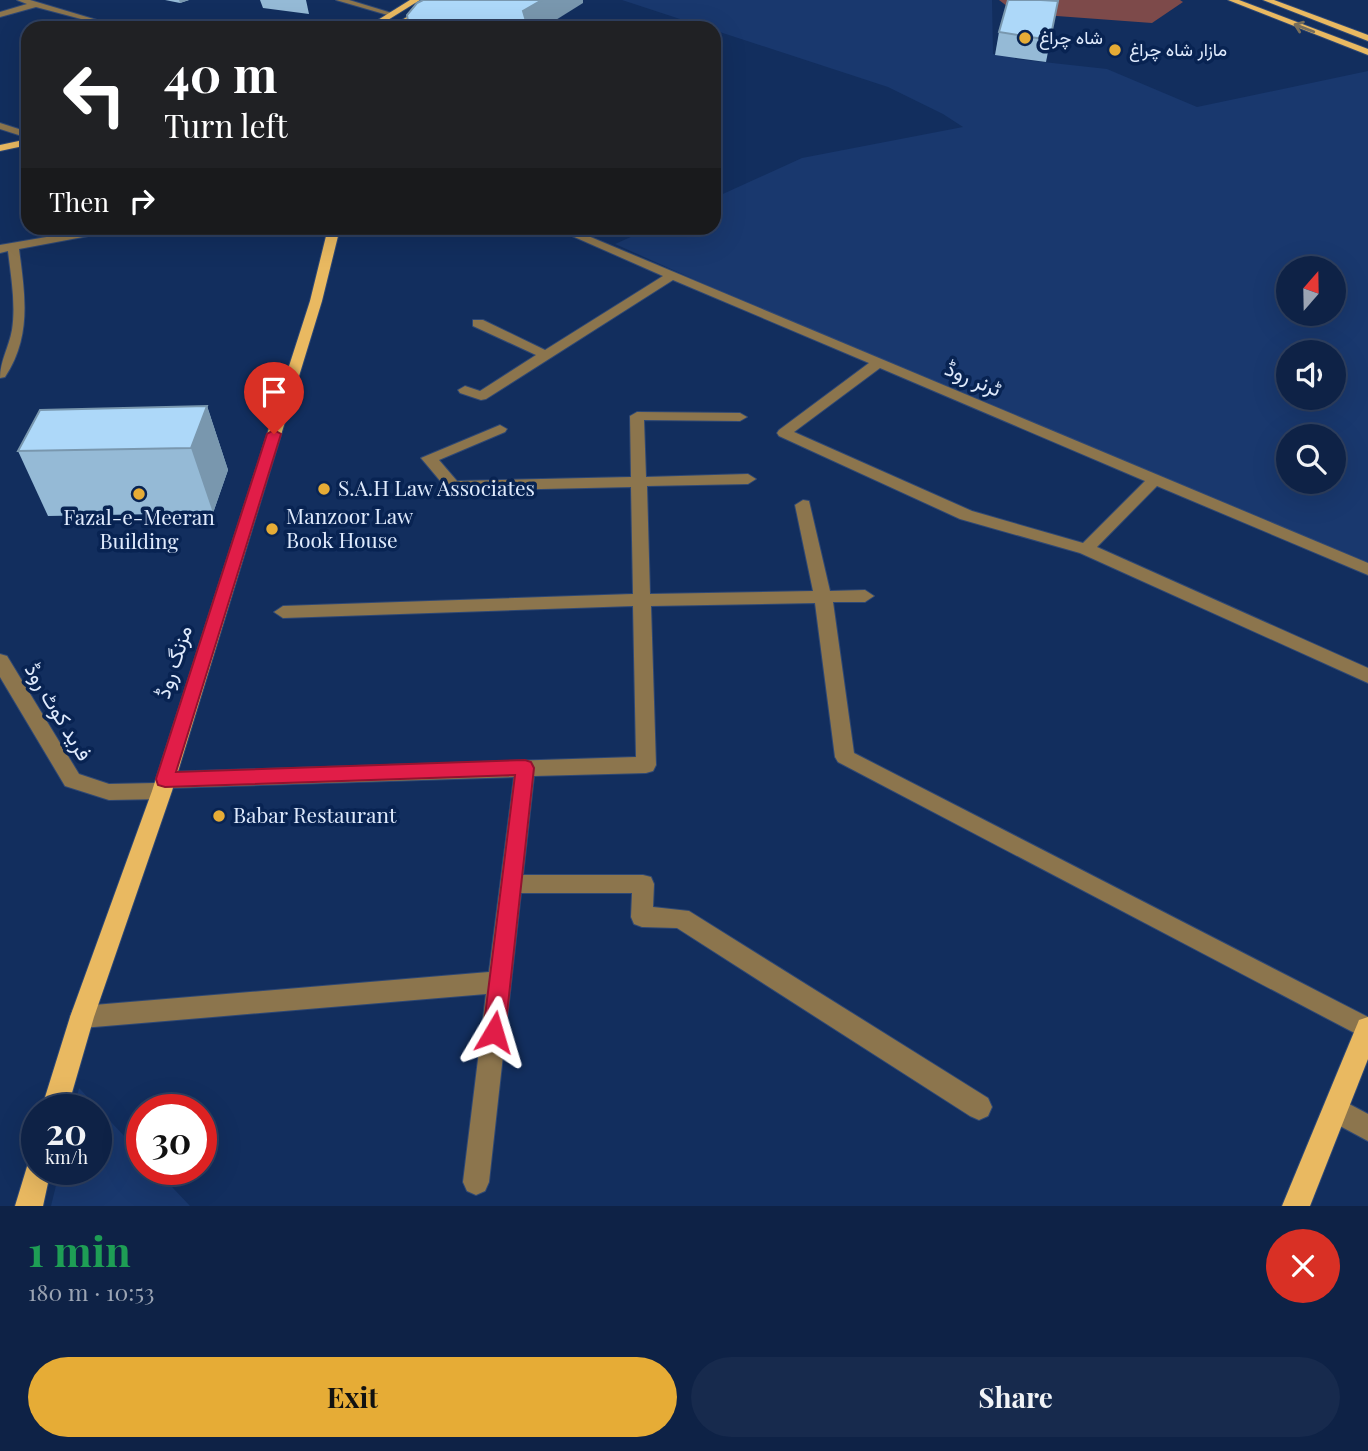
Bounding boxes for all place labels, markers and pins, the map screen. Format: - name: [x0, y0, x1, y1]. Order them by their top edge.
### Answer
- place label: شاہ چراغ: [1039, 25, 1103, 50]
- marker: شاہ چراغ: [1017, 30, 1033, 46]
- place label: مازار شاہ چراغ: [1129, 37, 1227, 62]
- marker: مازار شاہ چراغ: [1107, 42, 1123, 58]
- pin: [244, 362, 304, 434]
- place label: S.A.H Law Associates: [338, 473, 535, 501]
- marker: S.A.H Law Associates: [316, 481, 332, 497]
- marker: Fazal-e-Meeran Building: [131, 486, 147, 502]
- place label: Manzoor Law Book House: [286, 501, 414, 553]
- place label: Fazal-e-Meeran Building: [63, 502, 215, 554]
- marker: Manzoor Law Book House: [264, 521, 280, 537]
- place label: Babar Restaurant: [233, 800, 397, 828]
- marker: Babar Restaurant: [211, 808, 227, 824]

